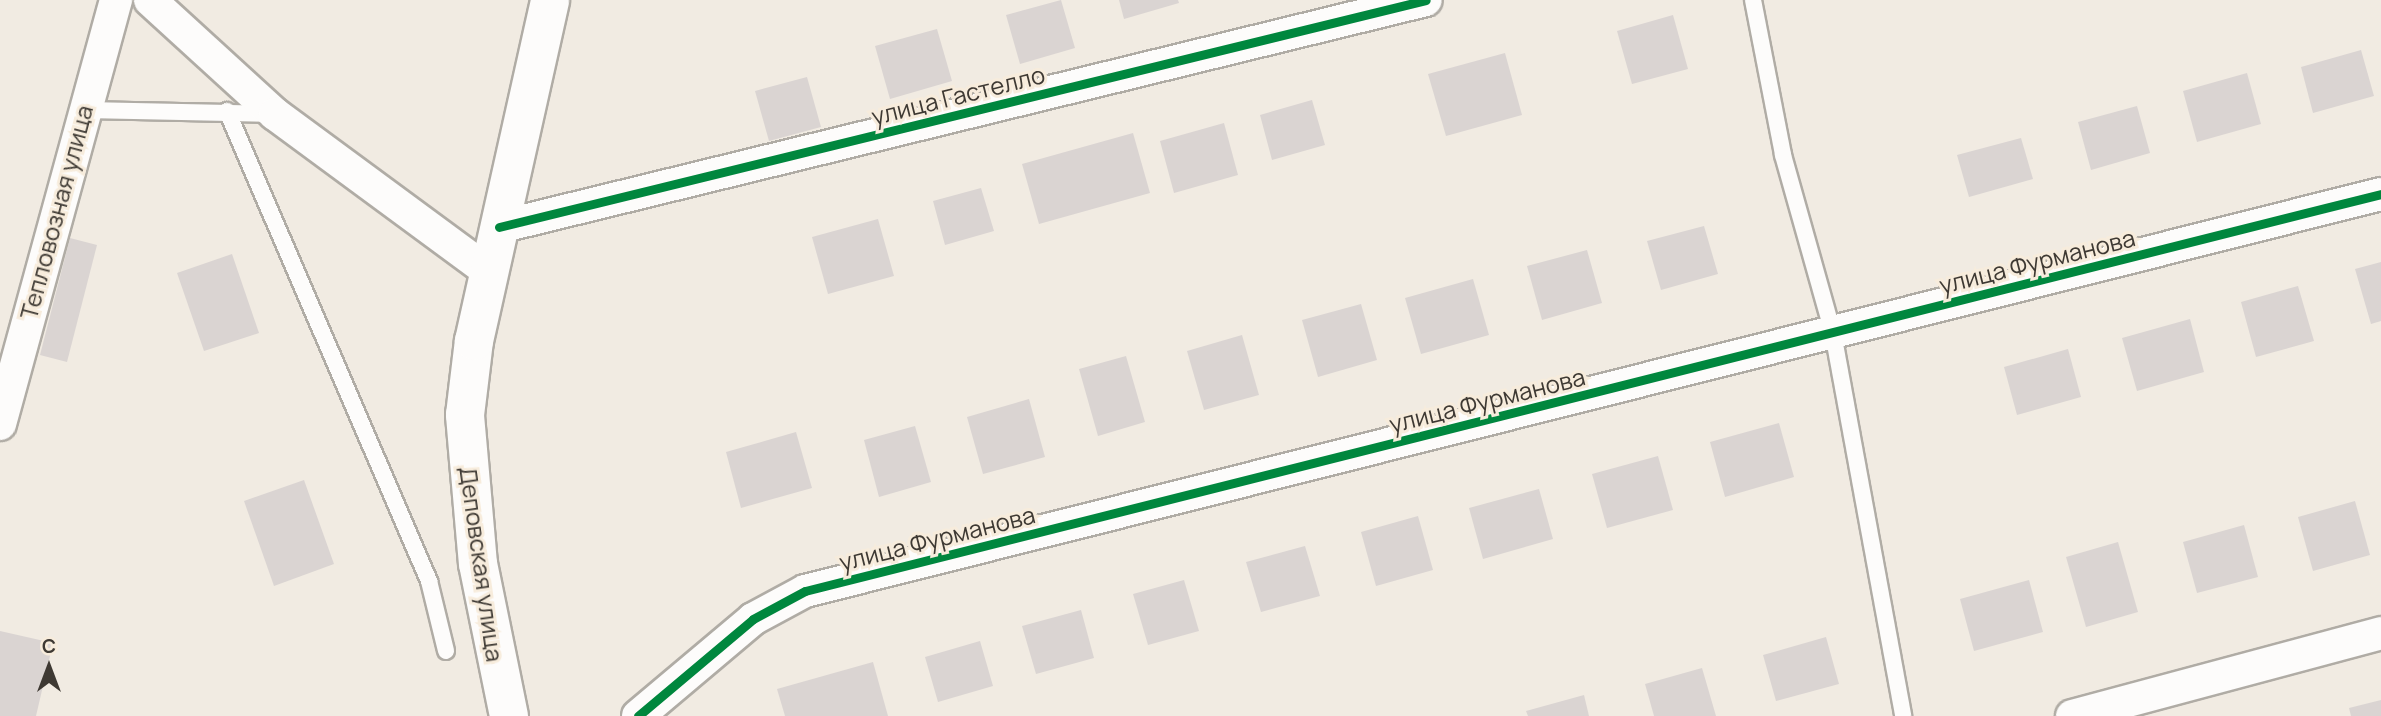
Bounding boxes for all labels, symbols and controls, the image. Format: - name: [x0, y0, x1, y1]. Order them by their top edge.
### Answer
- street label: улица Гастелло: [868, 60, 1048, 130]
- street label: Тепловозная улица: [14, 102, 98, 322]
- street label: улица Фурманова: [1936, 223, 2138, 299]
- street label: улица Фурманова: [1386, 362, 1588, 438]
- street label: Деповская улица: [454, 465, 510, 663]
- street label: улица Фурманова: [836, 500, 1038, 576]
- north arrow: [14, 632, 84, 702]
- text: С: [42, 633, 56, 659]

